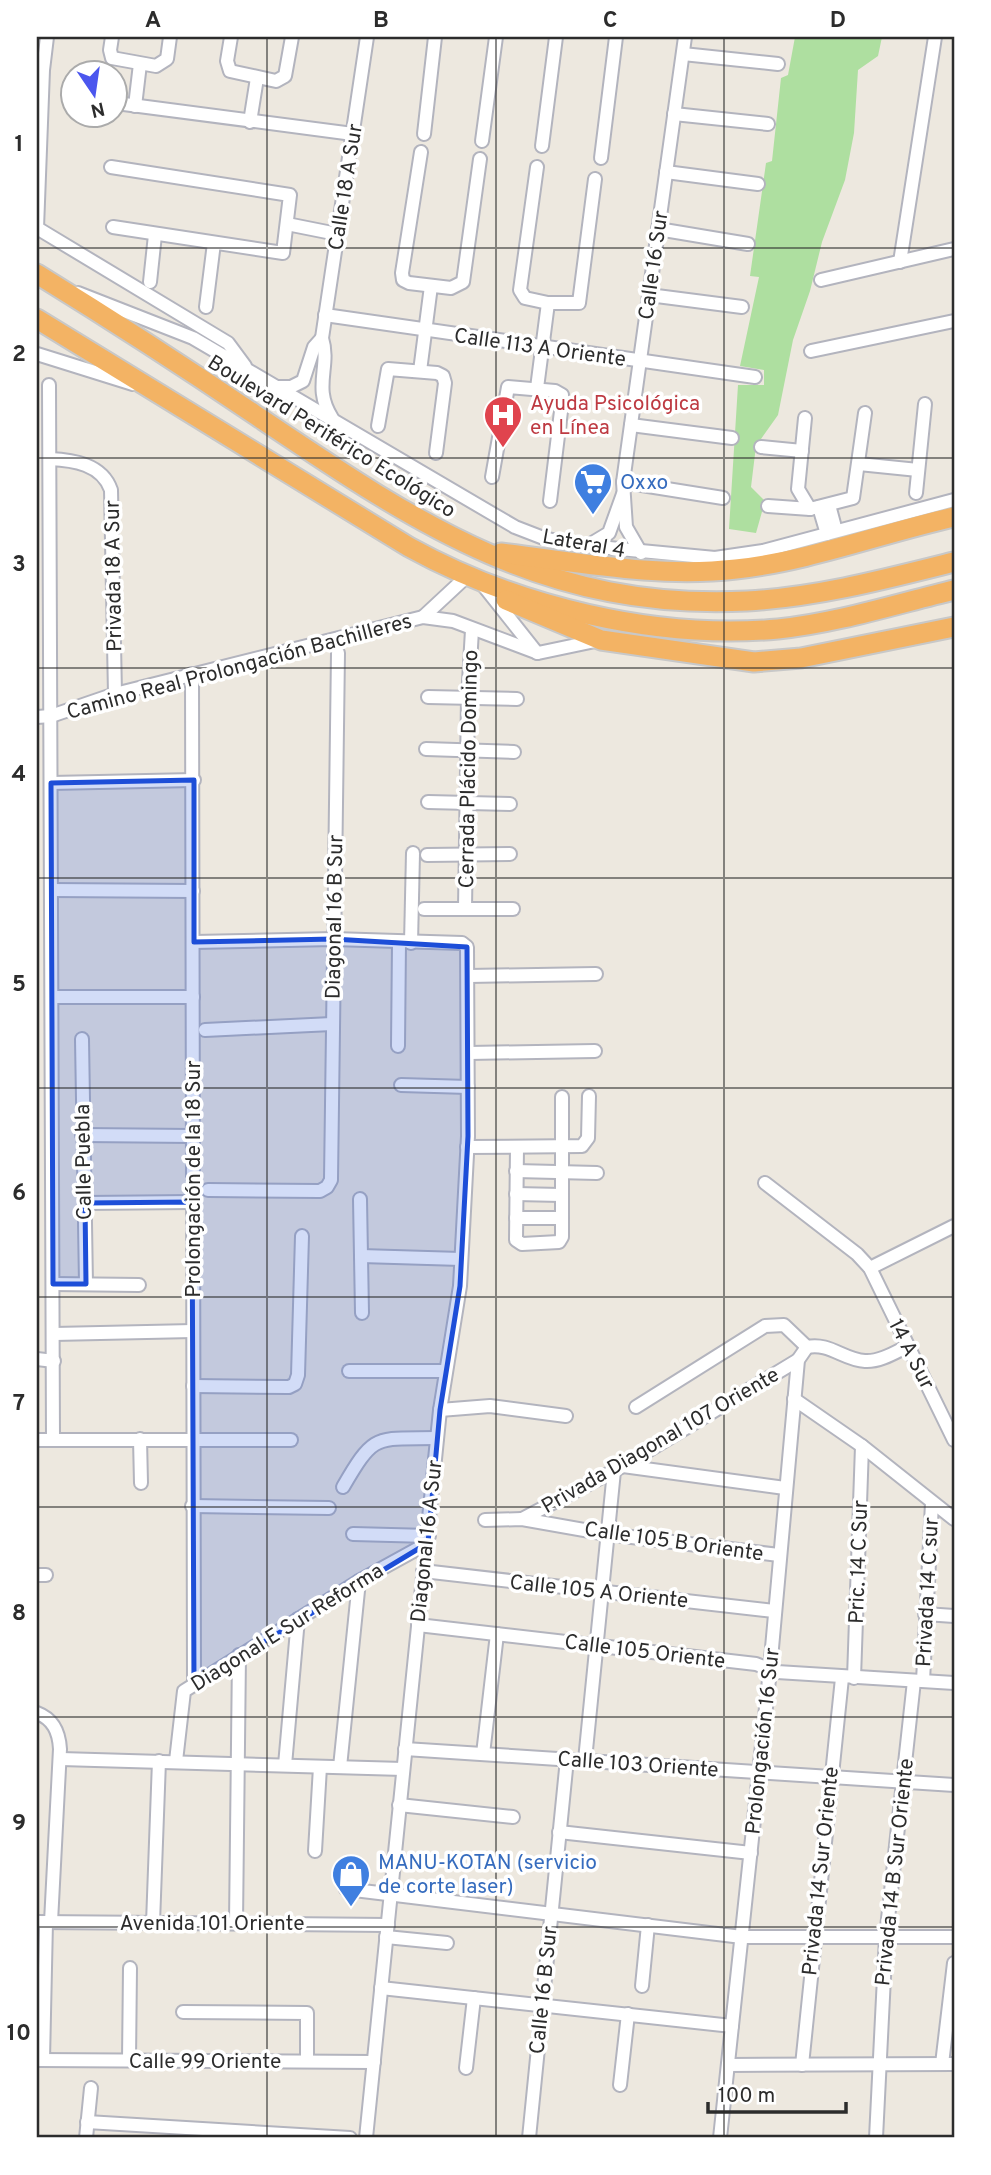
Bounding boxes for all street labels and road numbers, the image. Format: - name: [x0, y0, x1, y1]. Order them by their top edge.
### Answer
- street label: Calle 18 A Sur: [323, 122, 370, 252]
- street label: Calle 16 Sur: [633, 209, 676, 322]
- street label: Calle 113 A Oriente: [452, 323, 628, 374]
- street label: Boulevard Periférico Ecológico: [202, 350, 460, 525]
- street label: Privada 18 A Sur: [100, 500, 129, 652]
- street label: Lateral 4: [540, 524, 627, 565]
- street label: Camino Real Prolongación Bachilleres: [64, 608, 415, 727]
- street label: Cerrada Plácido Domingo: [454, 649, 485, 889]
- street label: Diagonal 16 B Sur: [321, 835, 350, 999]
- street label: Prolongación de la 18 Sur: [181, 1060, 208, 1298]
- street label: Calle Puebla: [70, 1104, 99, 1220]
- street label: 14 A Sur: [881, 1315, 940, 1395]
- street label: Privada Diagonal 107 Oriente: [537, 1362, 785, 1521]
- street label: Diagonal 16 A Sur: [406, 1459, 449, 1624]
- street label: Pric. 14 C Sur: [844, 1500, 875, 1624]
- street label: Calle 105 B Oriente: [582, 1517, 765, 1568]
- street label: Privada 14 C sur: [911, 1517, 946, 1668]
- street label: Diagonal E Sur Reforma: [186, 1558, 389, 1699]
- street label: Calle 105 A Oriente: [508, 1570, 690, 1615]
- street label: Calle 105 Oriente: [563, 1629, 727, 1676]
- street label: Prolongación 16 Sur: [740, 1647, 787, 1836]
- street label: Calle 103 Oriente: [556, 1746, 719, 1785]
- street label: Privada 14 B Sur Oriente: [870, 1757, 921, 1987]
- street label: Privada 14 Sur Oriente: [797, 1765, 846, 1977]
- street label: Avenida 101 Oriente: [119, 1911, 305, 1938]
- street label: Calle 16 B Sur: [524, 1925, 565, 2056]
- street label: Calle 99 Oriente: [129, 2049, 281, 2076]

